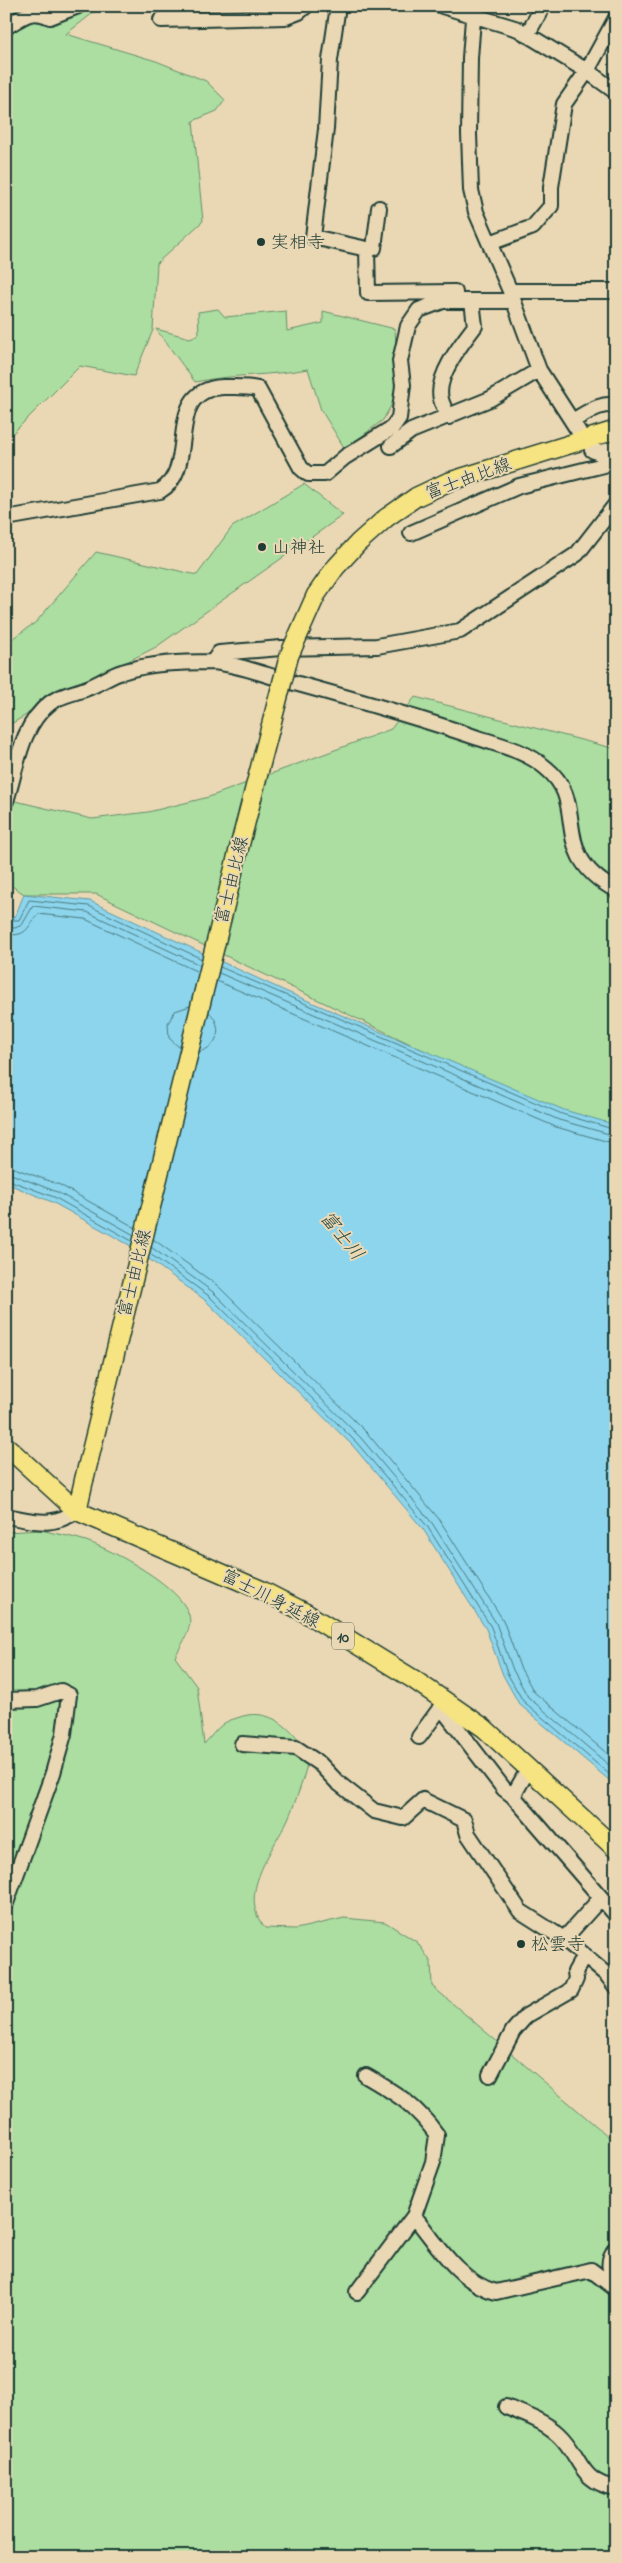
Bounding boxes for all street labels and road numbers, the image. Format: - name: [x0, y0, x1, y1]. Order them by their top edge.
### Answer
- street label: 富士由比線: [422, 452, 515, 507]
- street label: 富士由比線: [209, 834, 256, 927]
- street label: 富士由比線: [112, 1227, 159, 1320]
- street label: 富士川身延線: [216, 1564, 324, 1636]
- road number: 10: [332, 1622, 354, 1650]

